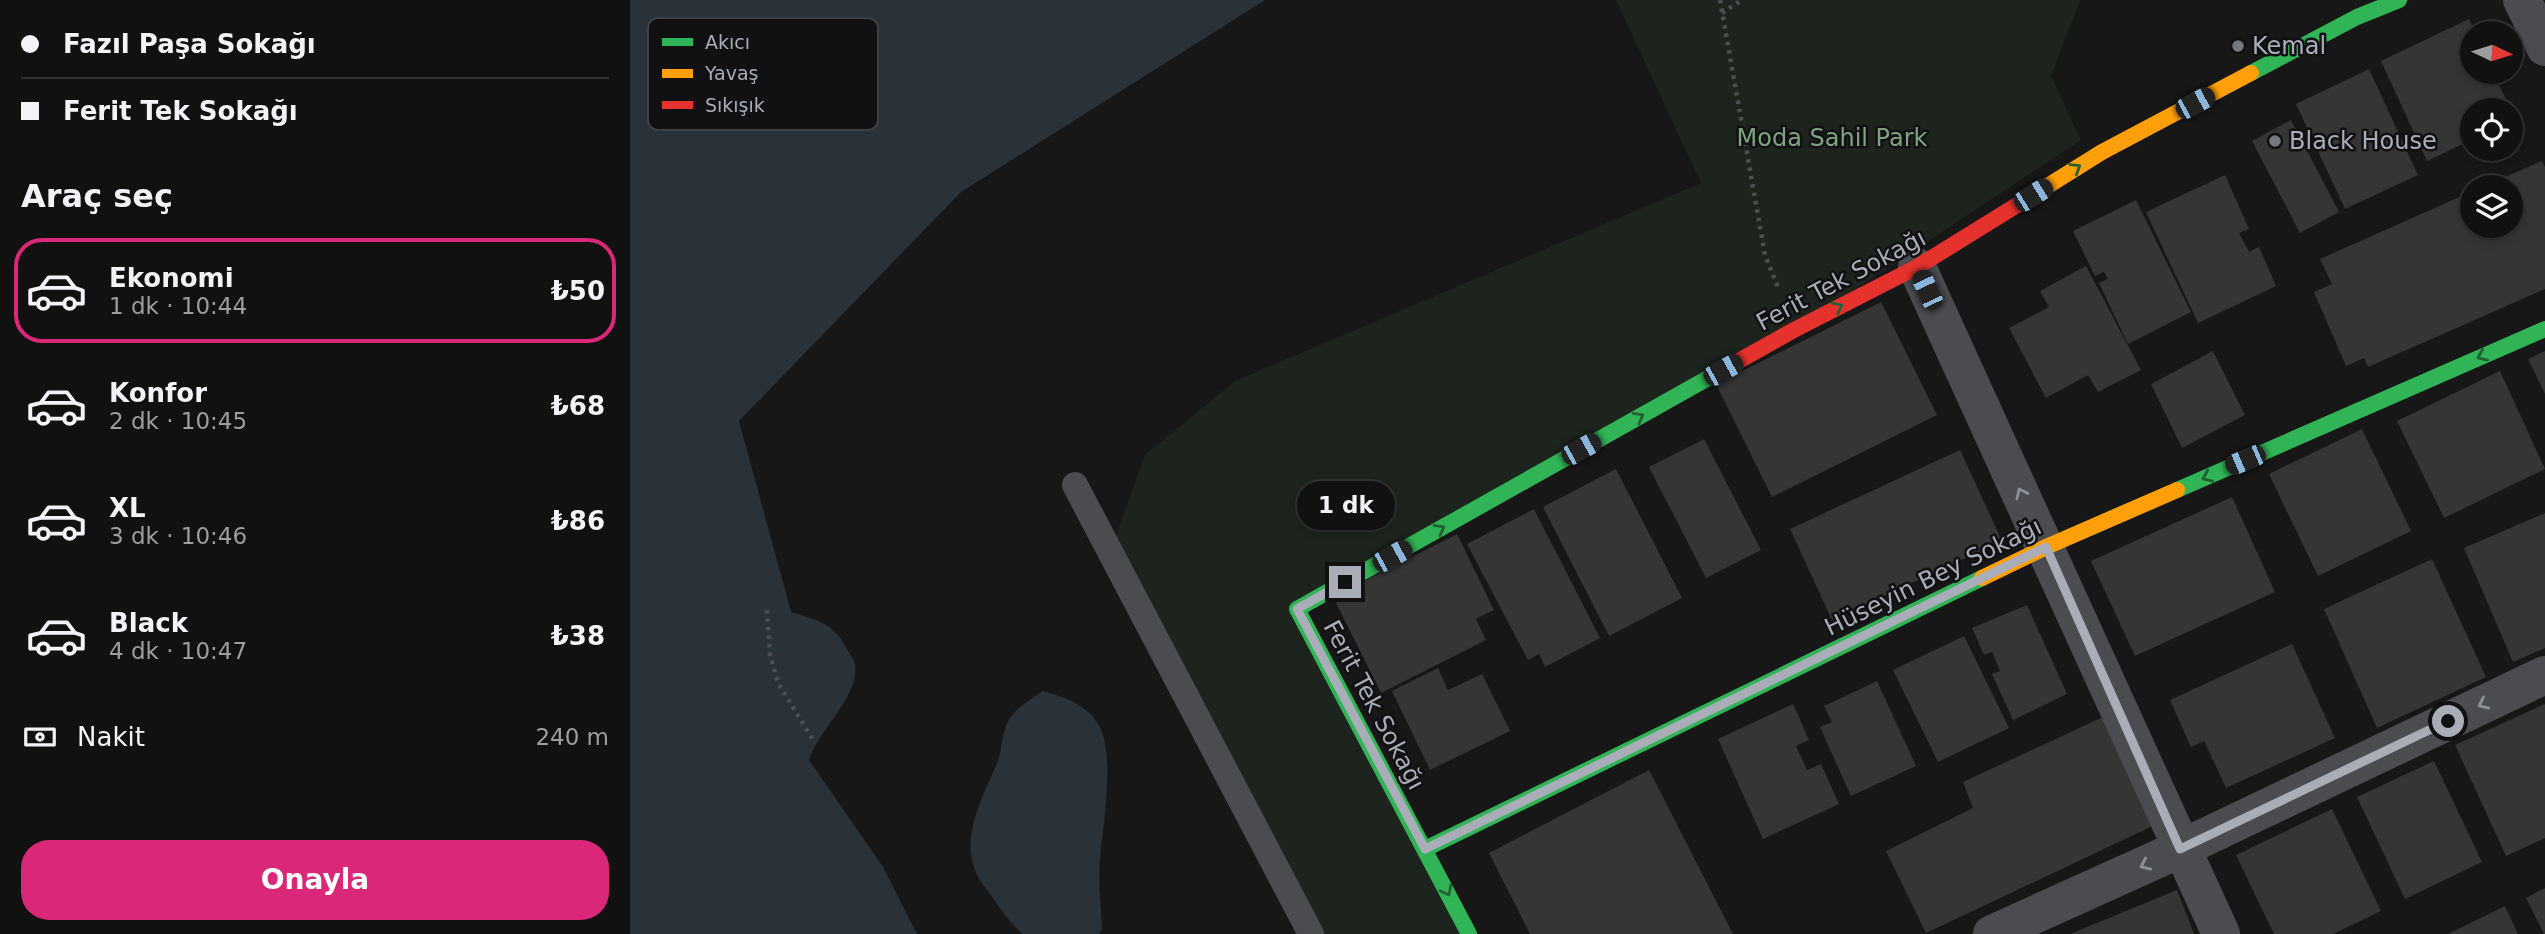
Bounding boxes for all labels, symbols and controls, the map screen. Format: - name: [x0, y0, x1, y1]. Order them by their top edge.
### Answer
- legend: [648, 18, 878, 130]
- north arrow: [2460, 21, 2524, 84]
- map controls: [2460, 21, 2523, 238]
- text: Fazıl Paşa Sokağı: [63, 29, 316, 59]
- text: Akıcı: [705, 31, 750, 53]
- place label: Kemal: [2252, 32, 2326, 60]
- marker: Kemal: [2230, 38, 2246, 54]
- text: Yavaş: [704, 62, 758, 84]
- car: [2172, 84, 2219, 122]
- text: Sıkışık: [705, 94, 765, 116]
- text: Ferit Tek Sokağı: [63, 96, 298, 126]
- button: locate: [2460, 98, 2523, 161]
- park label: Moda Sahil Park: [1737, 124, 1928, 152]
- place label: Black House: [2289, 127, 2437, 155]
- marker: Black House: [2267, 133, 2283, 149]
- one-way arrow: [2069, 163, 2082, 176]
- car: [2010, 175, 2057, 215]
- button: layers: [2460, 175, 2523, 238]
- text: Araç seç: [21, 177, 173, 215]
- street label: Ferit Tek Sokağı: [1752, 224, 1930, 336]
- icon: car: [25, 259, 88, 322]
- text: Ekonomi: [109, 263, 234, 293]
- car: [1909, 267, 1946, 313]
- text: ₺50: [551, 276, 605, 306]
- text: 1 dk · 10:44: [109, 293, 247, 319]
- one-way arrow: [1831, 302, 1843, 316]
- one-way arrow: [2477, 348, 2490, 362]
- car: [1700, 351, 1747, 389]
- icon: car: [25, 374, 88, 437]
- text: Konfor: [109, 378, 207, 408]
- text: ₺68: [551, 391, 605, 421]
- text: 2 dk · 10:45: [109, 408, 247, 434]
- one-way arrow: [1631, 412, 1644, 425]
- car: [1558, 430, 1605, 468]
- car: [2222, 442, 2269, 478]
- one-way arrow: [2201, 469, 2214, 483]
- callout: 1 dk: [1296, 480, 1394, 530]
- one-way arrow: [2015, 487, 2029, 500]
- icon: car: [25, 489, 88, 552]
- text: 1 dk: [1318, 492, 1374, 518]
- text: XL: [109, 493, 146, 523]
- text: ₺86: [551, 506, 605, 536]
- street label: Hüseyin Bey Sokağı: [1820, 512, 2046, 642]
- text: 3 dk · 10:46: [109, 523, 247, 549]
- one-way arrow: [1433, 524, 1446, 537]
- car: [1369, 537, 1416, 575]
- route end: [1329, 566, 1361, 598]
- icon: car: [25, 604, 88, 667]
- text: Black: [109, 608, 188, 638]
- street label: Ferit Tek Sokağı: [1318, 616, 1430, 794]
- text: ₺38: [551, 621, 605, 651]
- text: 4 dk · 10:47: [109, 638, 247, 664]
- one-way arrow: [2478, 696, 2490, 710]
- route start: [2432, 705, 2464, 737]
- icon: cash: [21, 718, 59, 756]
- text: Nakit: [77, 722, 145, 752]
- text: 240 m: [535, 724, 609, 750]
- button: Onayla: [21, 840, 609, 920]
- one-way arrow: [2140, 856, 2152, 870]
- one-way arrow: [1438, 884, 1452, 897]

